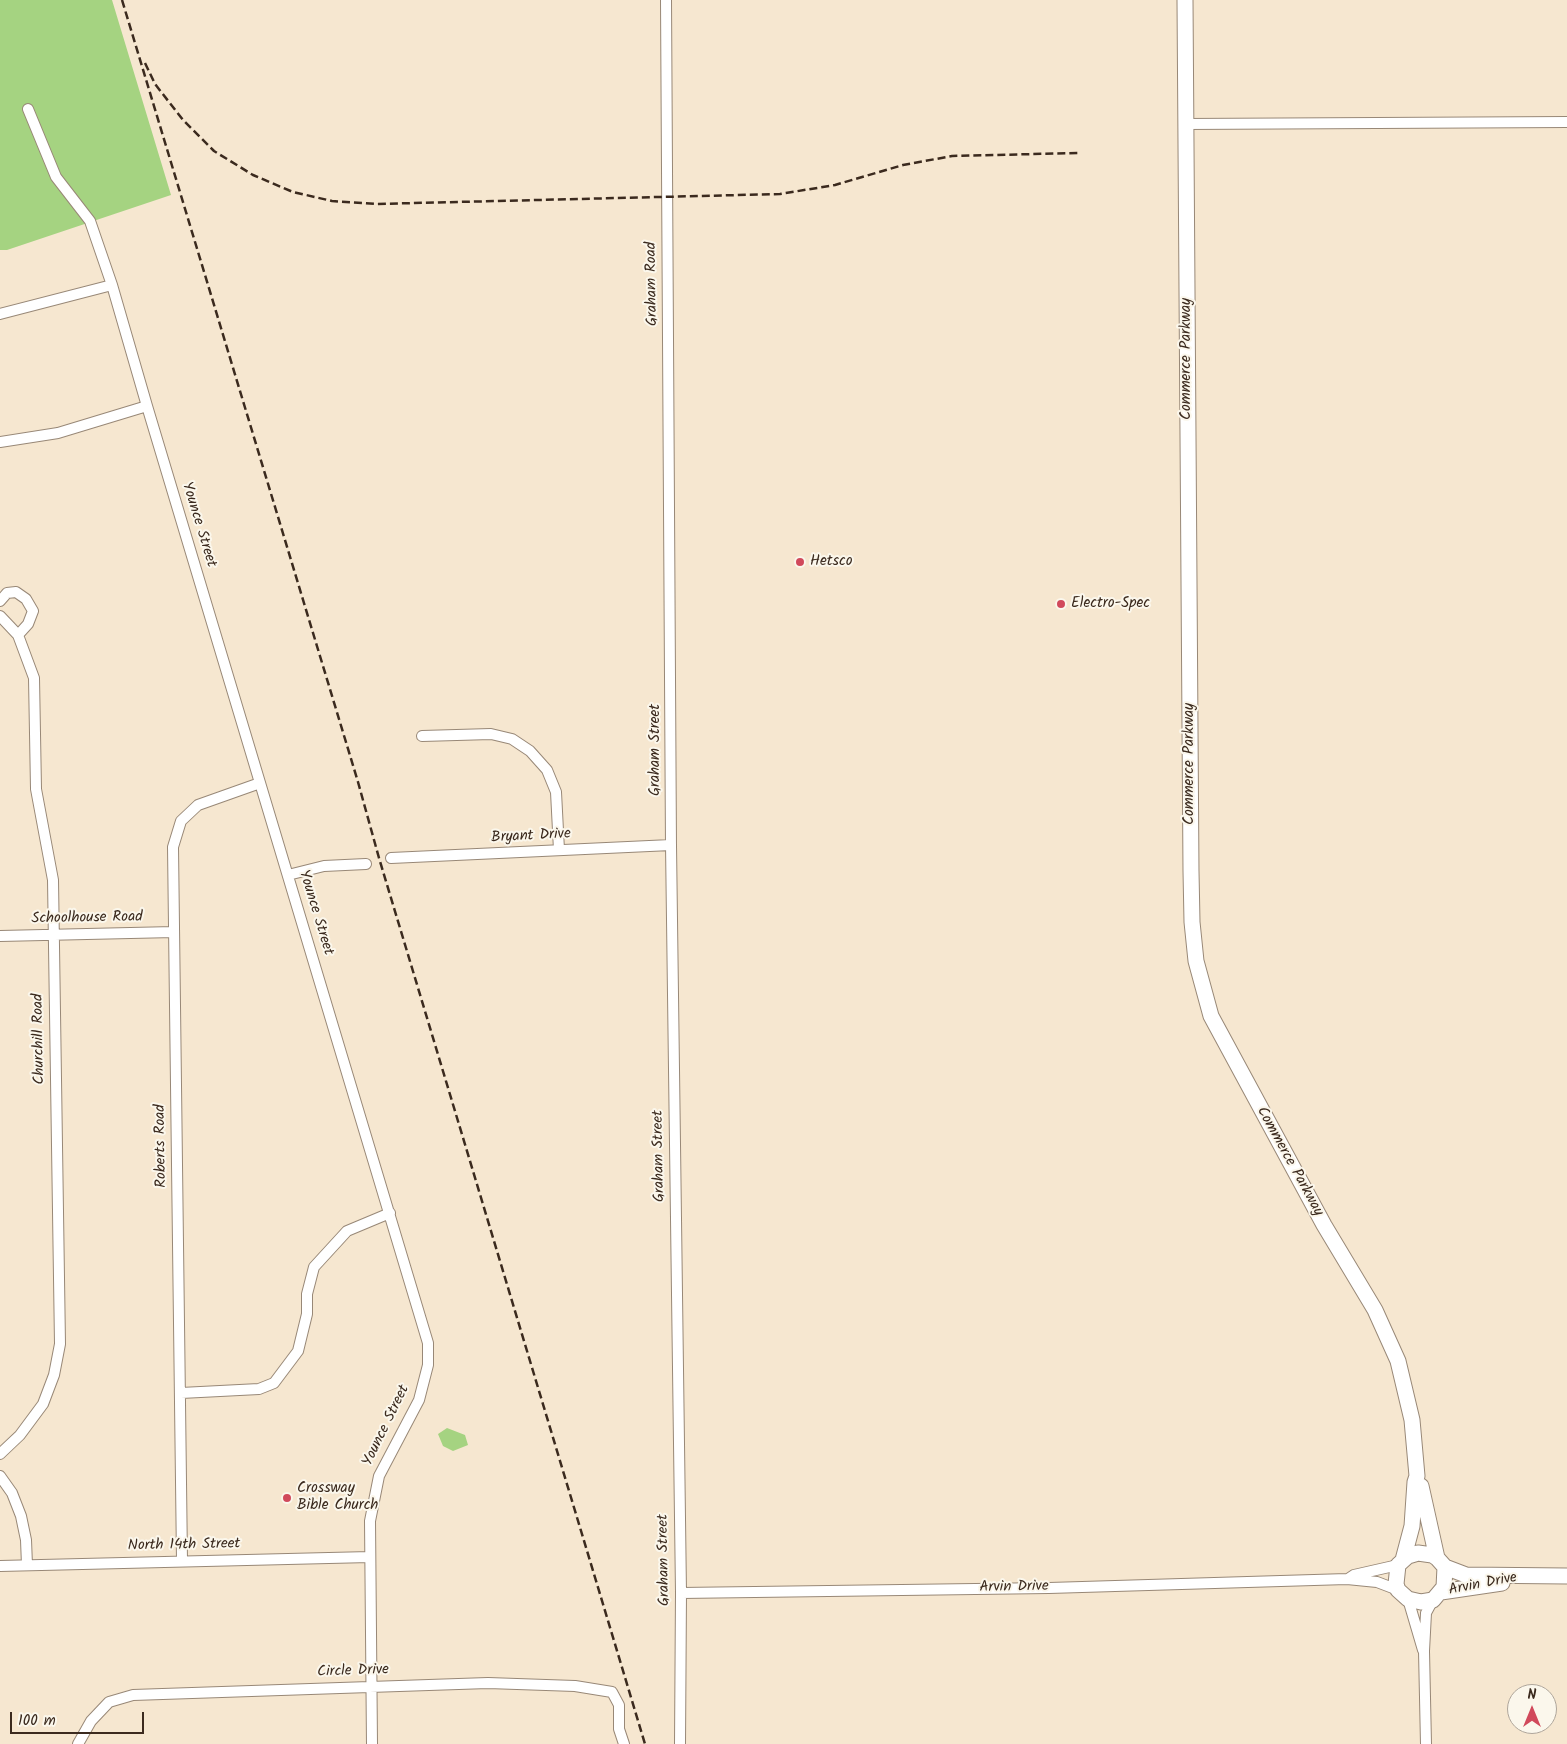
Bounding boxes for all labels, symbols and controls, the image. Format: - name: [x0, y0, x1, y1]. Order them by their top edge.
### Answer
- street label: Graham Road: [643, 242, 663, 326]
- street label: Commerce Parkway: [1178, 298, 1196, 420]
- street label: Younce Street: [177, 480, 219, 570]
- place label: Hetsco: [810, 553, 852, 571]
- marker: Hetsco: [794, 556, 806, 568]
- place label: Electro-Spec: [1071, 595, 1150, 613]
- marker: Electro-Spec: [1055, 598, 1067, 610]
- street label: Commerce Parkway: [1181, 703, 1199, 825]
- street label: Graham Street: [647, 704, 665, 796]
- street label: Bryant Drive: [491, 826, 571, 848]
- street label: Younce Street: [294, 868, 336, 958]
- street label: Schoolhouse Road: [31, 909, 143, 929]
- street label: Churchill Road: [30, 993, 50, 1085]
- street label: Roberts Road: [152, 1104, 172, 1188]
- street label: Commerce Parkway: [1252, 1104, 1326, 1220]
- street label: Graham Street: [650, 1110, 670, 1202]
- street label: Younce Street: [360, 1382, 414, 1470]
- place label: Crossway Bible Church: [297, 1480, 378, 1515]
- marker: Crossway Bible Church: [281, 1492, 293, 1504]
- street label: Graham Street: [655, 1514, 675, 1606]
- street label: North 14th Street: [128, 1536, 240, 1556]
- street label: Arvin Drive: [1447, 1570, 1519, 1600]
- street label: Arvin Drive: [979, 1578, 1049, 1598]
- street label: Circle Drive: [317, 1662, 389, 1682]
- north arrow: [1507, 1684, 1557, 1734]
- text: N: [1528, 1684, 1536, 1706]
- scale bar: [12, 1702, 146, 1734]
- text: 100 m: [18, 1709, 56, 1733]

